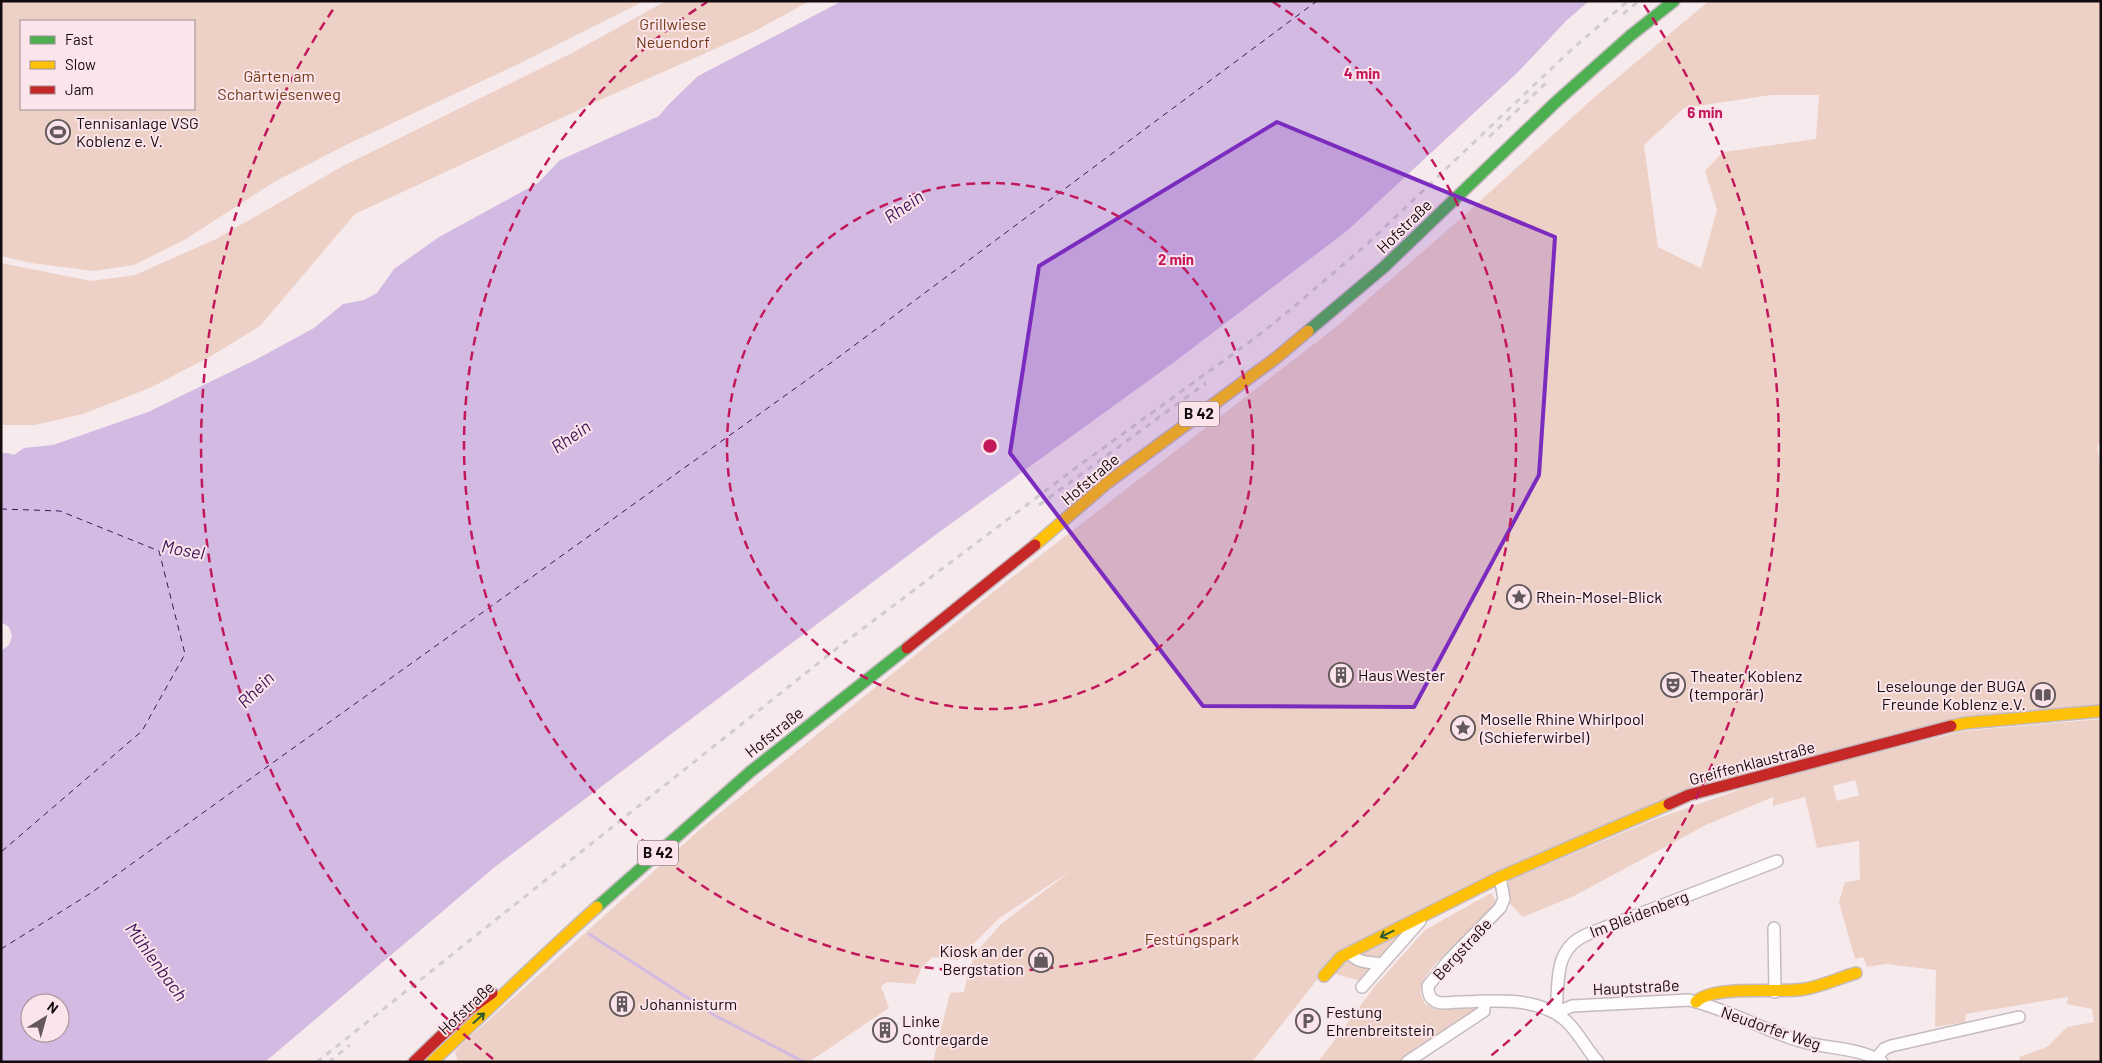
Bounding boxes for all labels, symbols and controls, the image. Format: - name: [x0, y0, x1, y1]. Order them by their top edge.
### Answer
- park label: Grillwiese Neuendorf: [636, 14, 710, 51]
- legend: [20, 20, 195, 110]
- text: Fast: [65, 30, 93, 48]
- text: Slow: [65, 55, 96, 73]
- text: 4 min: [1344, 64, 1380, 82]
- park label: Gärten am Schartwiesenweg: [217, 66, 341, 103]
- text: Jam: [65, 80, 94, 98]
- text: 6 min: [1687, 103, 1723, 121]
- place label: Tennisanlage VSG Koblenz e. V.: [76, 113, 199, 150]
- sports icon: Tennisanlage VSG Koblenz e. V.: [45, 119, 71, 145]
- water label: Rhein: [879, 185, 927, 228]
- street label: Hofstraße: [1372, 195, 1435, 257]
- text: 2 min: [1158, 250, 1194, 268]
- road number: B 42: [1179, 402, 1219, 426]
- water label: Rhein: [546, 415, 594, 458]
- centre of rings: [981, 437, 999, 455]
- street label: Hofstraße: [1057, 449, 1122, 508]
- water label: Mosel: [160, 534, 207, 564]
- place icon: Rhein-Mosel-Blick: [1506, 584, 1532, 610]
- place label: Rhein-Mosel-Blick: [1536, 587, 1662, 606]
- building icon: Haus Wester: [1328, 662, 1354, 688]
- place label: Haus Wester: [1358, 665, 1446, 684]
- water label: Rhein: [232, 666, 278, 712]
- place label: Theater Koblenz (temporär): [1689, 666, 1802, 703]
- theatre icon: Theater Koblenz (temporär): [1660, 672, 1686, 698]
- place label: Leselounge der BUGA Freunde Koblenz e.V.: [1876, 676, 2026, 713]
- library icon: Leselounge der BUGA Freunde Koblenz e.V.: [2030, 682, 2056, 708]
- street label: Hofstraße: [741, 702, 807, 761]
- place label: Moselle Rhine Whirlpool (Schieferwirbel): [1479, 709, 1644, 746]
- place icon: Moselle Rhine Whirlpool (Schieferwirbel): [1450, 715, 1476, 741]
- street label: Greiffenklaustraße: [1687, 737, 1817, 788]
- road number: B 42: [638, 840, 678, 866]
- street label: Im Bleidenberg: [1587, 886, 1691, 941]
- street label: Bergstraße: [1428, 914, 1495, 984]
- water label: Mühlenbach: [121, 918, 193, 1005]
- park label: Festungspark: [1145, 929, 1239, 948]
- one-way arrow: [1379, 929, 1394, 939]
- place label: Kiosk an der Bergstation: [939, 941, 1024, 978]
- shop icon: Kiosk an der Bergstation: [1028, 947, 1054, 973]
- street label: Hauptstraße: [1592, 975, 1680, 998]
- street label: Hofstraße: [434, 977, 498, 1038]
- building icon: Johannisturm: [609, 991, 635, 1017]
- north arrow: [20, 993, 70, 1043]
- place label: Johannisturm: [640, 994, 737, 1013]
- text: N: [44, 998, 62, 1017]
- place label: Festung Ehrenbreitstein: [1326, 1002, 1435, 1039]
- street label: Neudorfer Weg: [1719, 1002, 1824, 1053]
- parking icon: Festung Ehrenbreitstein: [1295, 1008, 1321, 1034]
- place label: Linke Contregarde: [902, 1011, 989, 1048]
- one-way arrow: [473, 1012, 486, 1024]
- building icon: Linke Contregarde: [872, 1017, 898, 1043]

